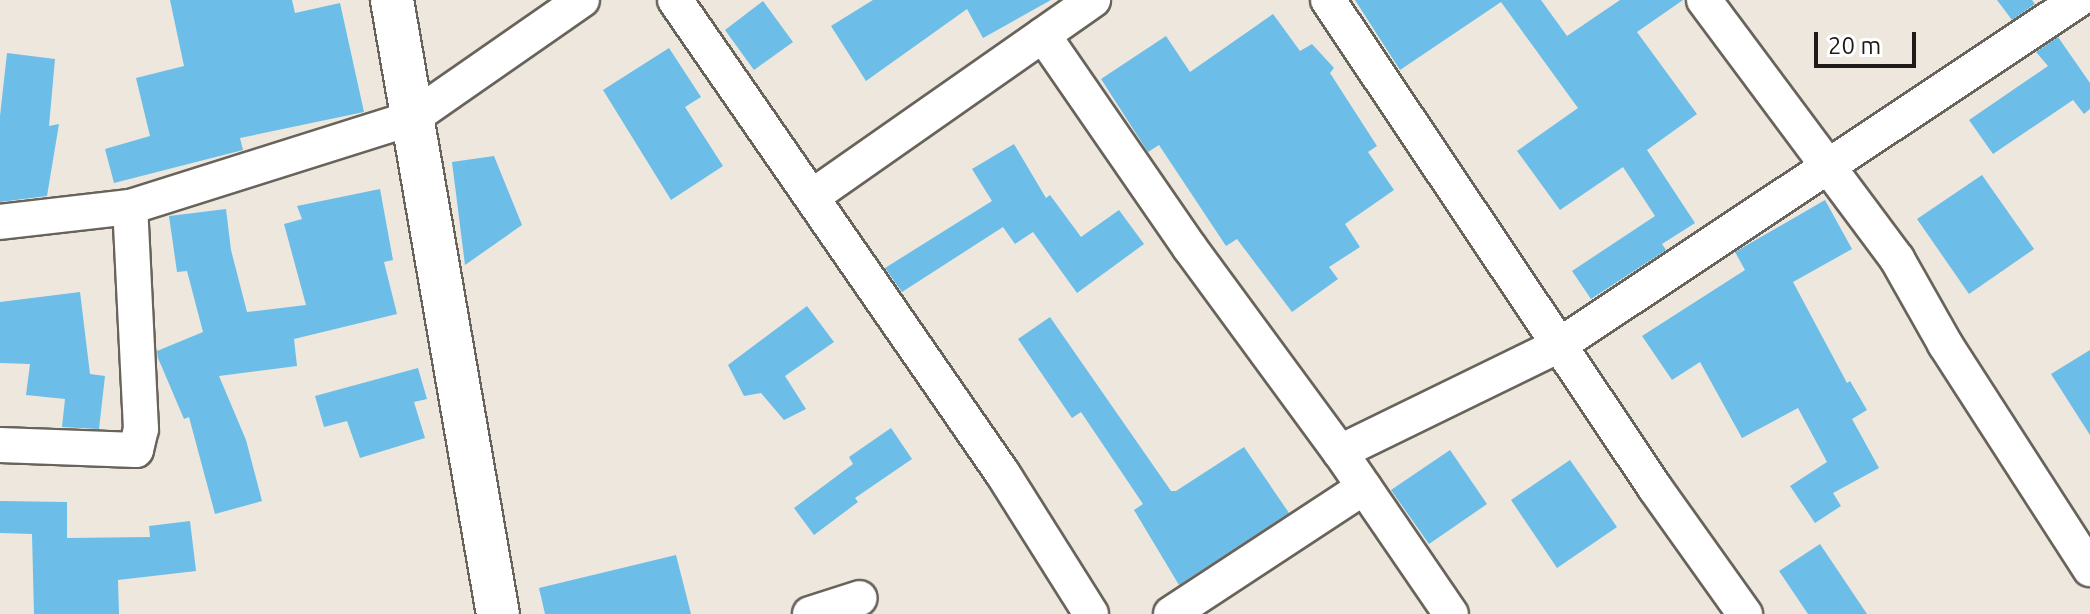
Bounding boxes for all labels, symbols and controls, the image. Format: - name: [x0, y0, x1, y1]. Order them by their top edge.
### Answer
- scale bar: [1818, 16, 1920, 66]
- text: 20 m: [1828, 32, 1881, 59]

